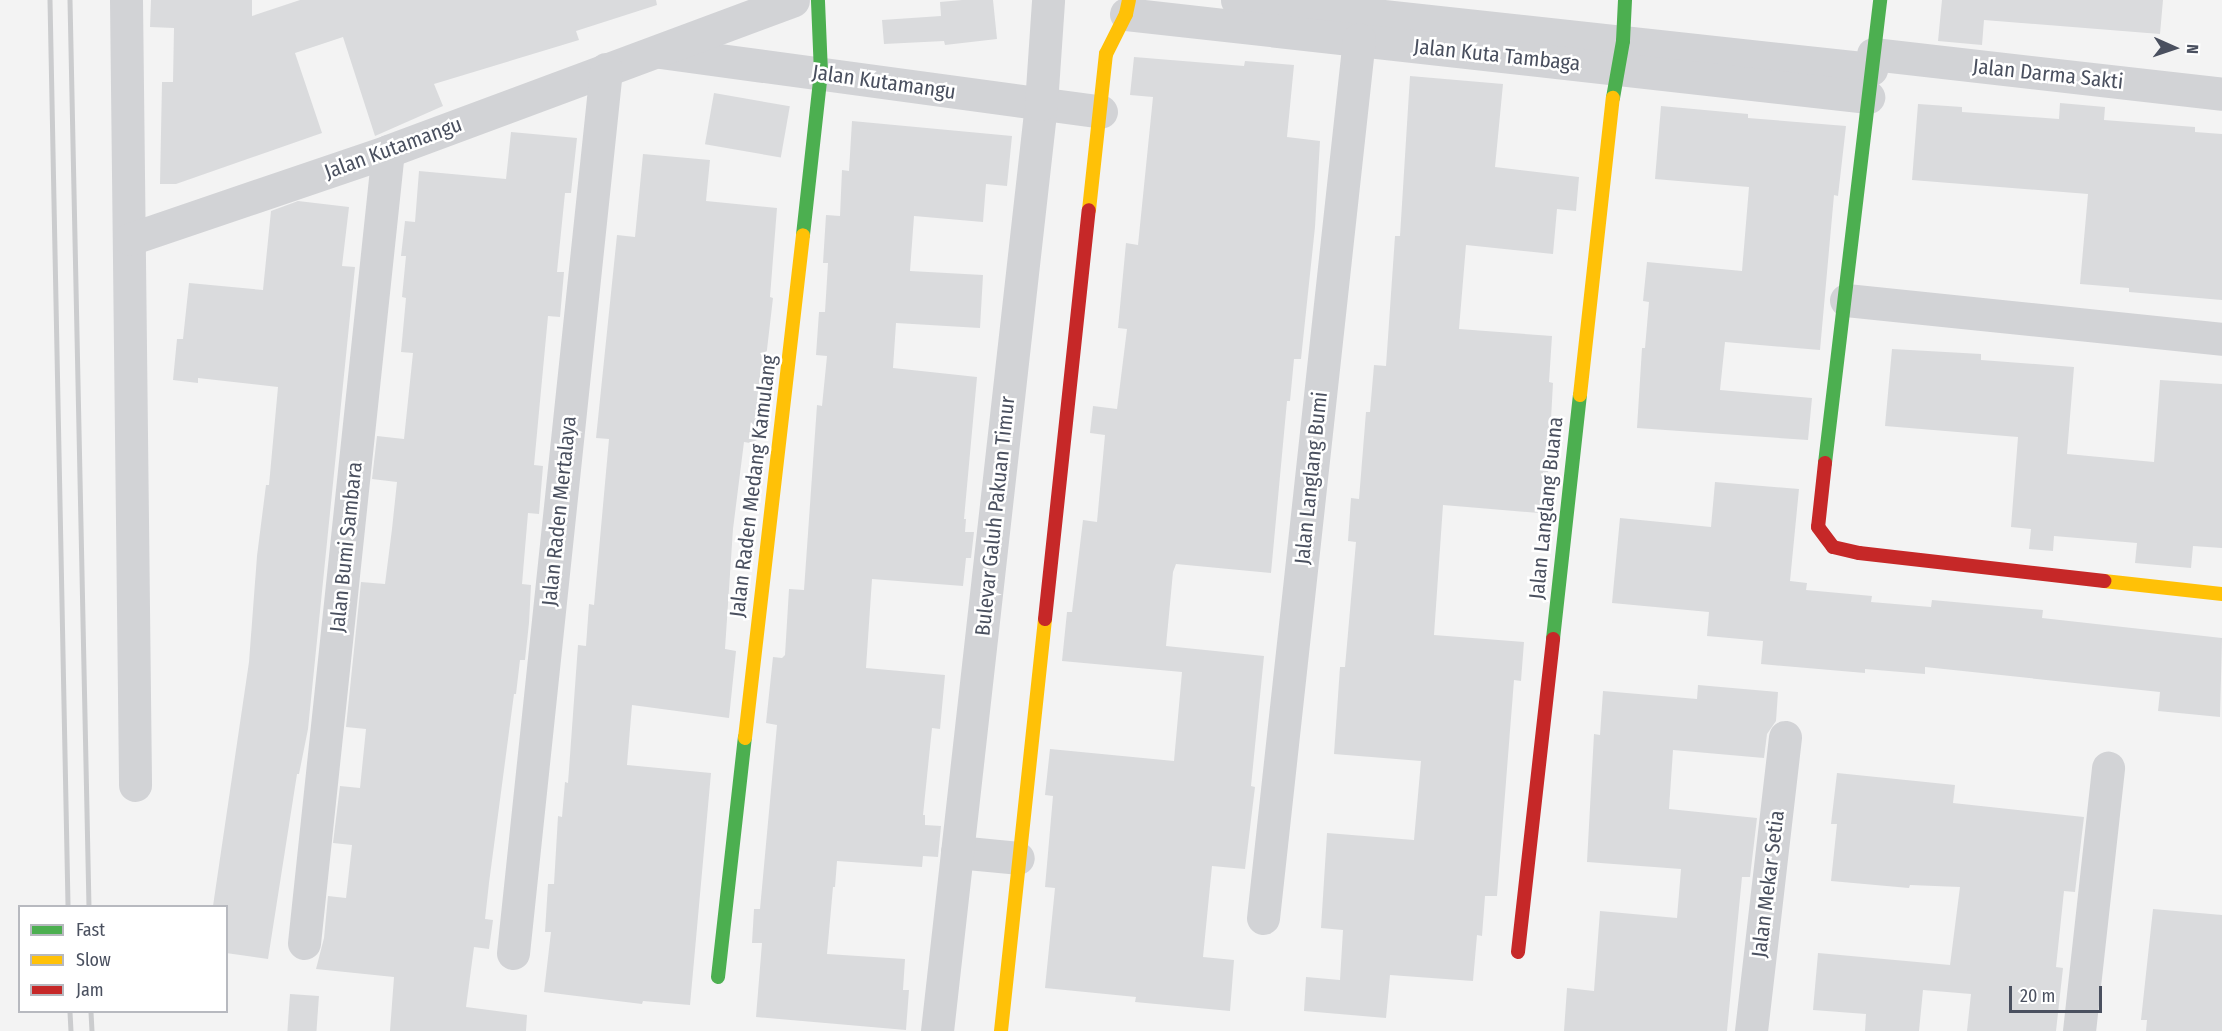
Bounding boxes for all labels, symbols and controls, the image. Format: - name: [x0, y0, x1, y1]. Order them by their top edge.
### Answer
- north arrow: [2144, 18, 2204, 78]
- street label: Jalan Kuta Tambaga: [1412, 34, 1582, 76]
- text: N: [2183, 44, 2202, 54]
- street label: Jalan Darma Sakti: [1972, 54, 2124, 94]
- street label: Jalan Kutamangu: [811, 59, 957, 105]
- street label: Jalan Kutamangu: [321, 111, 465, 185]
- street label: Jalan Raden Medang Kamulang: [724, 353, 782, 619]
- street label: Jalan Langlang Bumi: [1289, 390, 1333, 566]
- street label: Bulevar Galuh Pakuan Timur: [970, 395, 1020, 637]
- street label: Jalan Raden Mertalaya: [536, 415, 582, 607]
- street label: Jalan Langlang Buana: [1524, 415, 1568, 601]
- street label: Jalan Bumi Sambara: [325, 460, 367, 634]
- street label: Jalan Mekar Setia: [1746, 809, 1790, 959]
- legend: [18, 905, 228, 1013]
- text: Fast: [76, 919, 105, 941]
- text: Slow: [76, 949, 111, 971]
- scale bar: [2012, 974, 2105, 1012]
- text: Jam: [76, 979, 104, 1001]
- text: 20 m: [2020, 985, 2055, 1007]

